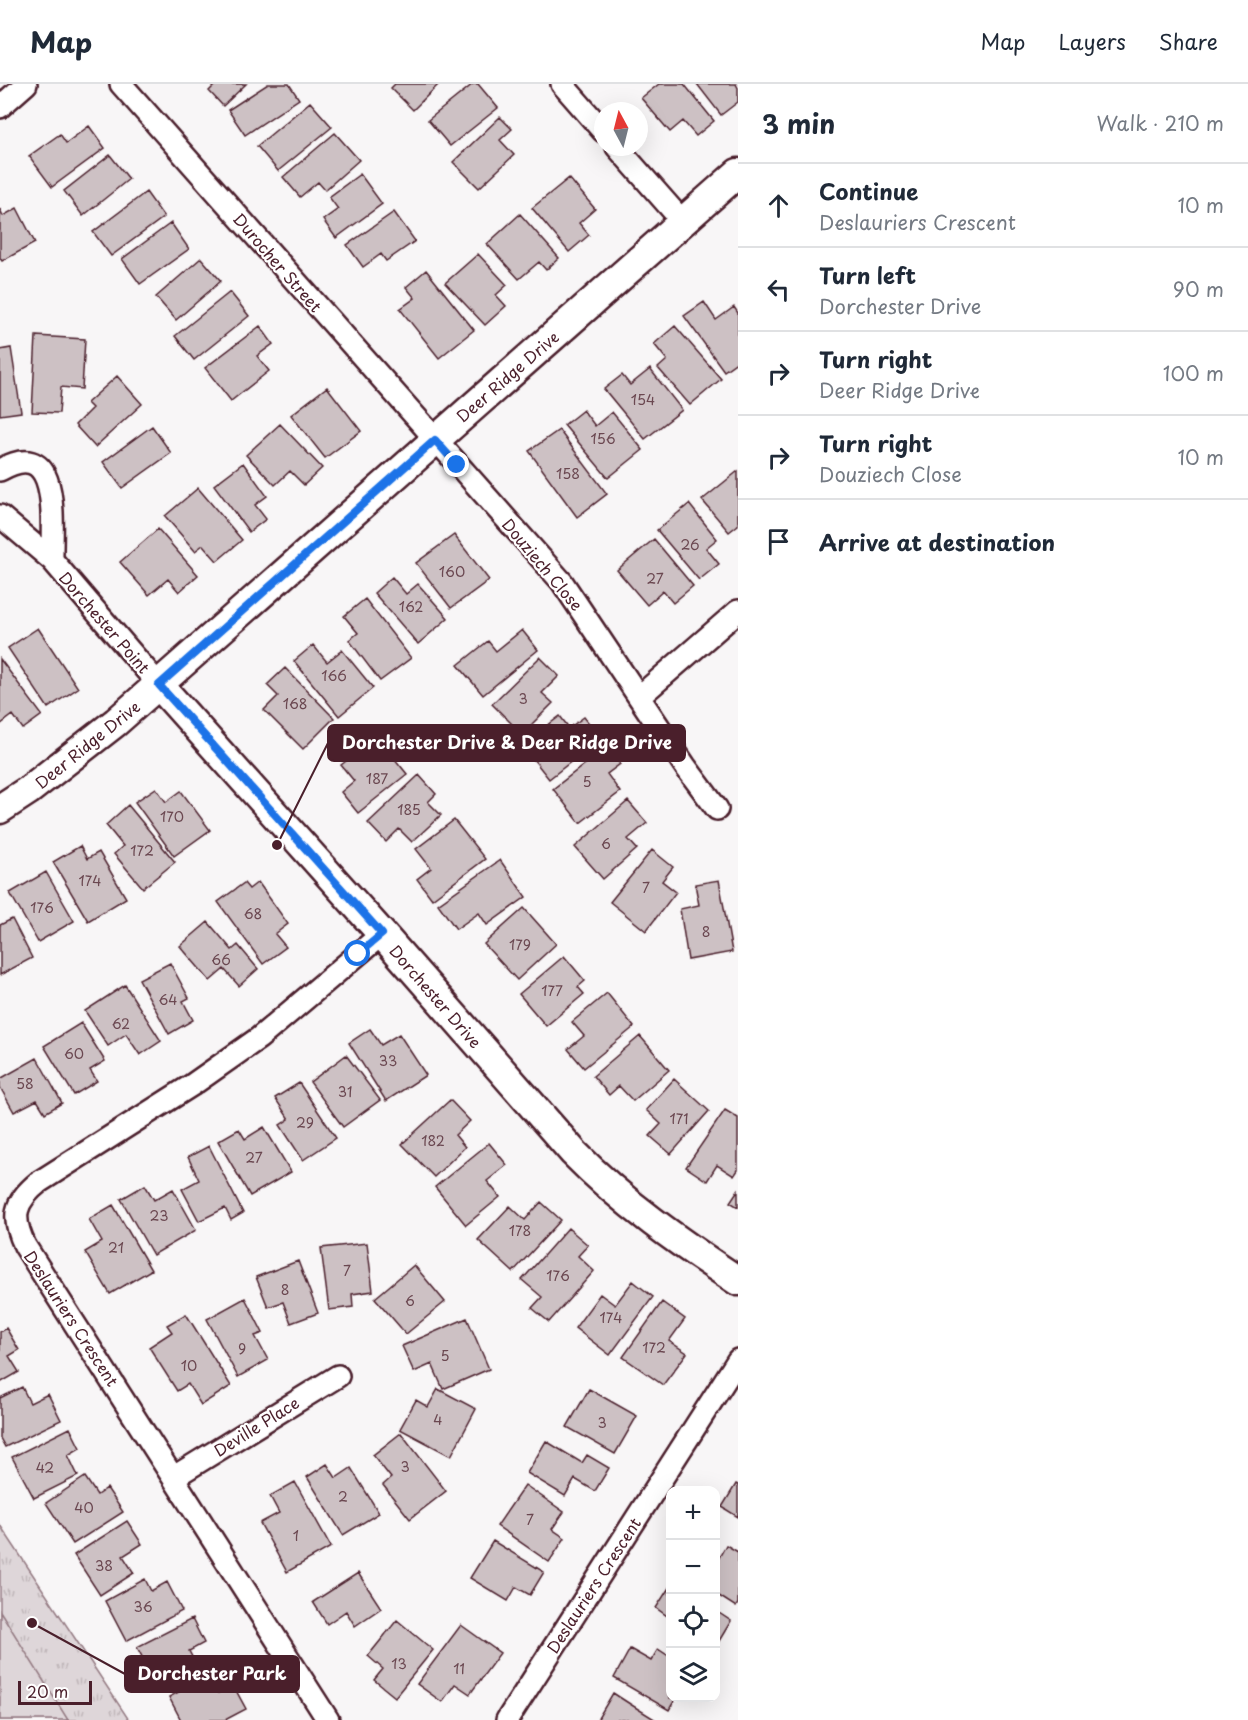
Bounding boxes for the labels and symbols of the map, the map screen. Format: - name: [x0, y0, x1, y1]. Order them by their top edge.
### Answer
- north arrow: [594, 102, 648, 156]
- street label: Durocher Street: [228, 207, 328, 317]
- street label: Deer Ridge Drive: [451, 325, 563, 427]
- house number: 154: [631, 389, 655, 410]
- house number: 156: [590, 428, 616, 449]
- route end: [443, 451, 469, 477]
- house number: 158: [556, 463, 580, 484]
- street label: Douziech Close: [497, 513, 589, 615]
- house number: 26: [680, 534, 700, 555]
- house number: 160: [439, 561, 465, 582]
- street label: Dorchester Point: [54, 566, 156, 679]
- house number: 27: [646, 568, 664, 589]
- house number: 162: [399, 596, 423, 617]
- house number: 166: [321, 665, 347, 686]
- house number: 3: [518, 688, 528, 709]
- house number: 168: [283, 693, 307, 714]
- street label: Deer Ridge Drive: [29, 694, 145, 794]
- callout: Dorchester Drive & Deer Ridge Drive: [328, 725, 685, 761]
- text: Dorchester Drive & Deer Ridge Drive: [342, 728, 672, 755]
- house number: 187: [366, 768, 388, 789]
- house number: 5: [582, 771, 592, 792]
- house number: 185: [397, 799, 421, 820]
- house number: 170: [160, 806, 184, 827]
- house number: 6: [601, 833, 611, 854]
- house number: 172: [130, 840, 154, 861]
- house number: 174: [78, 870, 102, 891]
- house number: 7: [642, 877, 650, 898]
- house number: 176: [30, 897, 54, 918]
- house number: 68: [244, 903, 262, 924]
- house number: 8: [702, 921, 710, 942]
- house number: 179: [509, 934, 531, 955]
- street label: Dorchester Drive: [384, 939, 488, 1053]
- route start: [344, 940, 370, 966]
- house number: 66: [211, 949, 231, 970]
- house number: 177: [541, 980, 563, 1001]
- house number: 64: [158, 989, 178, 1010]
- house number: 62: [112, 1013, 130, 1034]
- house number: 60: [64, 1043, 84, 1064]
- house number: 33: [379, 1050, 397, 1071]
- house number: 58: [16, 1073, 34, 1094]
- house number: 31: [338, 1081, 352, 1102]
- house number: 171: [669, 1108, 689, 1129]
- house number: 29: [296, 1112, 314, 1133]
- house number: 182: [421, 1130, 445, 1151]
- house number: 27: [245, 1147, 263, 1168]
- house number: 23: [150, 1205, 168, 1226]
- house number: 178: [509, 1220, 531, 1241]
- house number: 21: [108, 1237, 124, 1258]
- street label: Deslauriers Crescent: [19, 1245, 125, 1391]
- house number: 7: [343, 1260, 351, 1281]
- house number: 176: [546, 1265, 570, 1286]
- house number: 8: [281, 1279, 289, 1300]
- house number: 6: [405, 1290, 415, 1311]
- house number: 174: [599, 1307, 623, 1328]
- house number: 172: [642, 1337, 666, 1358]
- house number: 9: [238, 1338, 246, 1359]
- house number: 5: [440, 1345, 450, 1366]
- house number: 10: [181, 1355, 197, 1376]
- street label: Deville Place: [209, 1390, 303, 1462]
- house number: 4: [433, 1409, 443, 1430]
- house number: 3: [597, 1412, 607, 1433]
- house number: 3: [400, 1456, 410, 1477]
- house number: 42: [36, 1457, 54, 1478]
- house number: 2: [338, 1486, 348, 1507]
- house number: 40: [74, 1497, 94, 1518]
- house number: 7: [526, 1509, 534, 1530]
- street label: Deslauriers Crescent: [540, 1512, 646, 1658]
- house number: 1: [293, 1525, 299, 1546]
- house number: 38: [95, 1555, 113, 1576]
- house number: 36: [133, 1596, 153, 1617]
- house number: 13: [391, 1653, 407, 1674]
- callout: Dorchester Park: [125, 1656, 299, 1692]
- house number: 11: [453, 1658, 465, 1679]
- text: Dorchester Park: [137, 1659, 287, 1686]
- scale bar: [18, 1678, 92, 1706]

